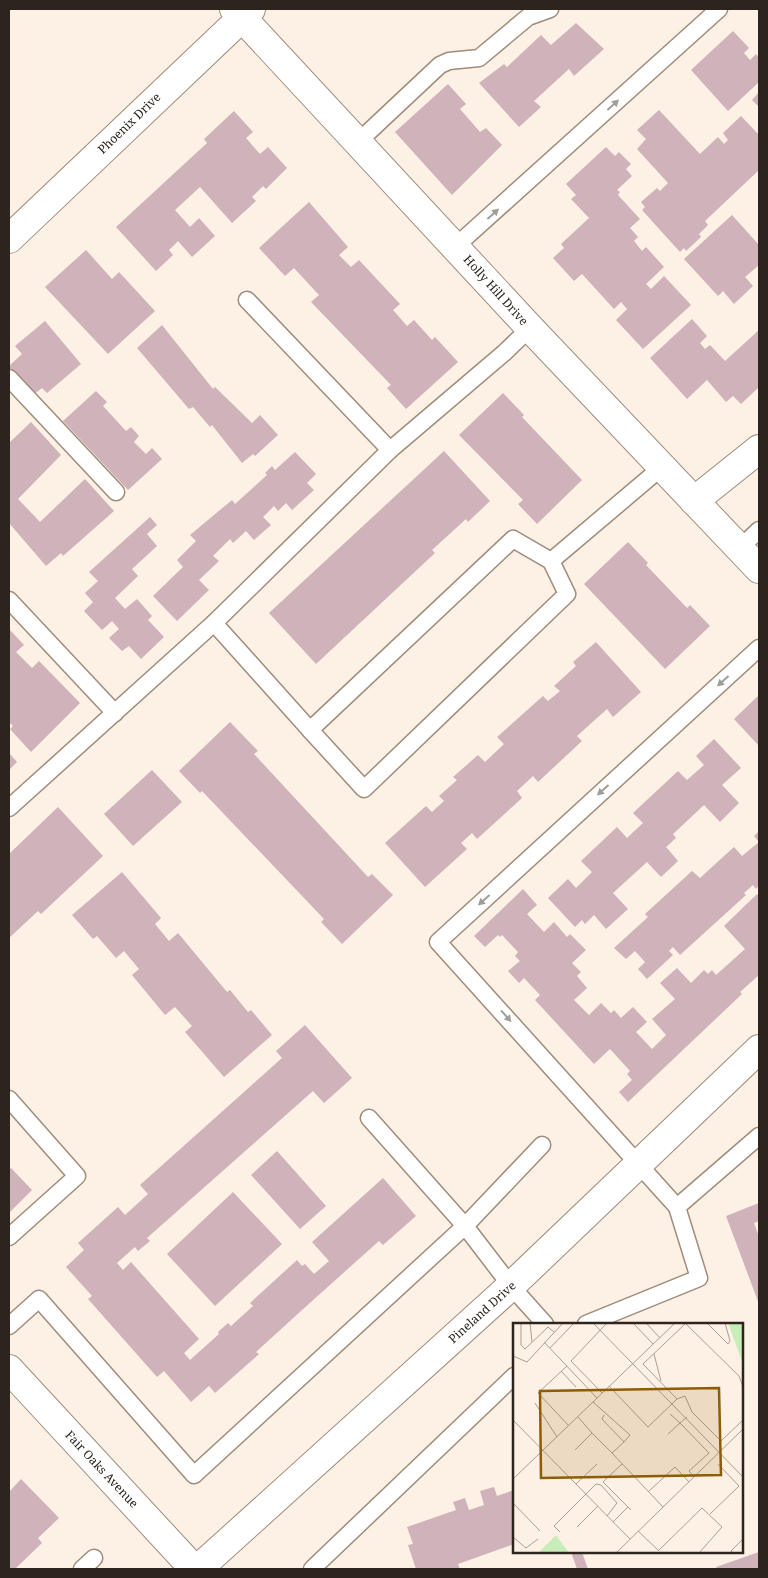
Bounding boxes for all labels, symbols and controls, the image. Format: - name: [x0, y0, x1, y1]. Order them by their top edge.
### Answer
- street label: Phoenix Drive: [94, 89, 164, 157]
- one-way arrow: [607, 99, 619, 111]
- one-way arrow: [486, 208, 498, 220]
- street label: Holly Hill Drive: [460, 251, 532, 329]
- one-way arrow: [718, 675, 730, 687]
- one-way arrow: [598, 784, 610, 796]
- one-way arrow: [478, 894, 490, 906]
- one-way arrow: [500, 1010, 512, 1022]
- street label: Pineland Drive: [445, 1277, 519, 1347]
- inset map: [513, 1323, 743, 1553]
- street label: Fair Oaks Avenue: [62, 1427, 142, 1511]

